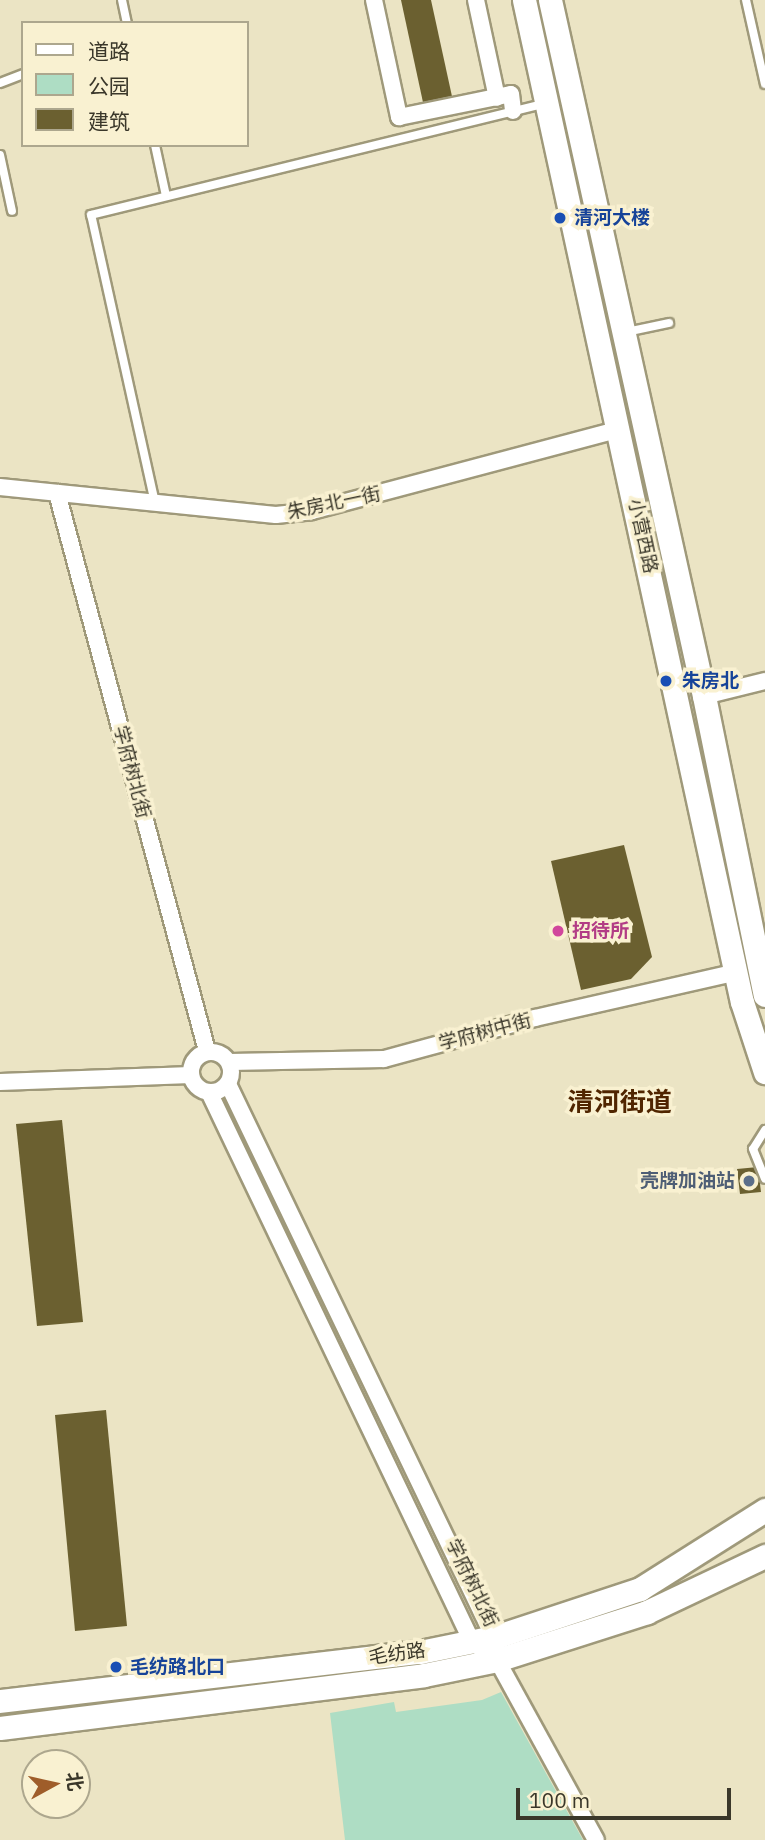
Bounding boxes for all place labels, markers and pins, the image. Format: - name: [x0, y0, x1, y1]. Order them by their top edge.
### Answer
- place label: 清河大楼: [574, 207, 650, 229]
- marker: 清河大楼: [552, 210, 568, 226]
- place label: 朱房北: [682, 670, 739, 692]
- marker: 朱房北: [656, 671, 676, 691]
- place label: 招待所: [572, 920, 629, 942]
- marker: 招待所: [550, 923, 566, 939]
- place label: 壳牌加油站: [640, 1170, 735, 1192]
- marker: 壳牌加油站: [741, 1173, 757, 1189]
- place label: 毛纺路北口: [130, 1656, 225, 1678]
- marker: 毛纺路北口: [108, 1659, 124, 1675]

